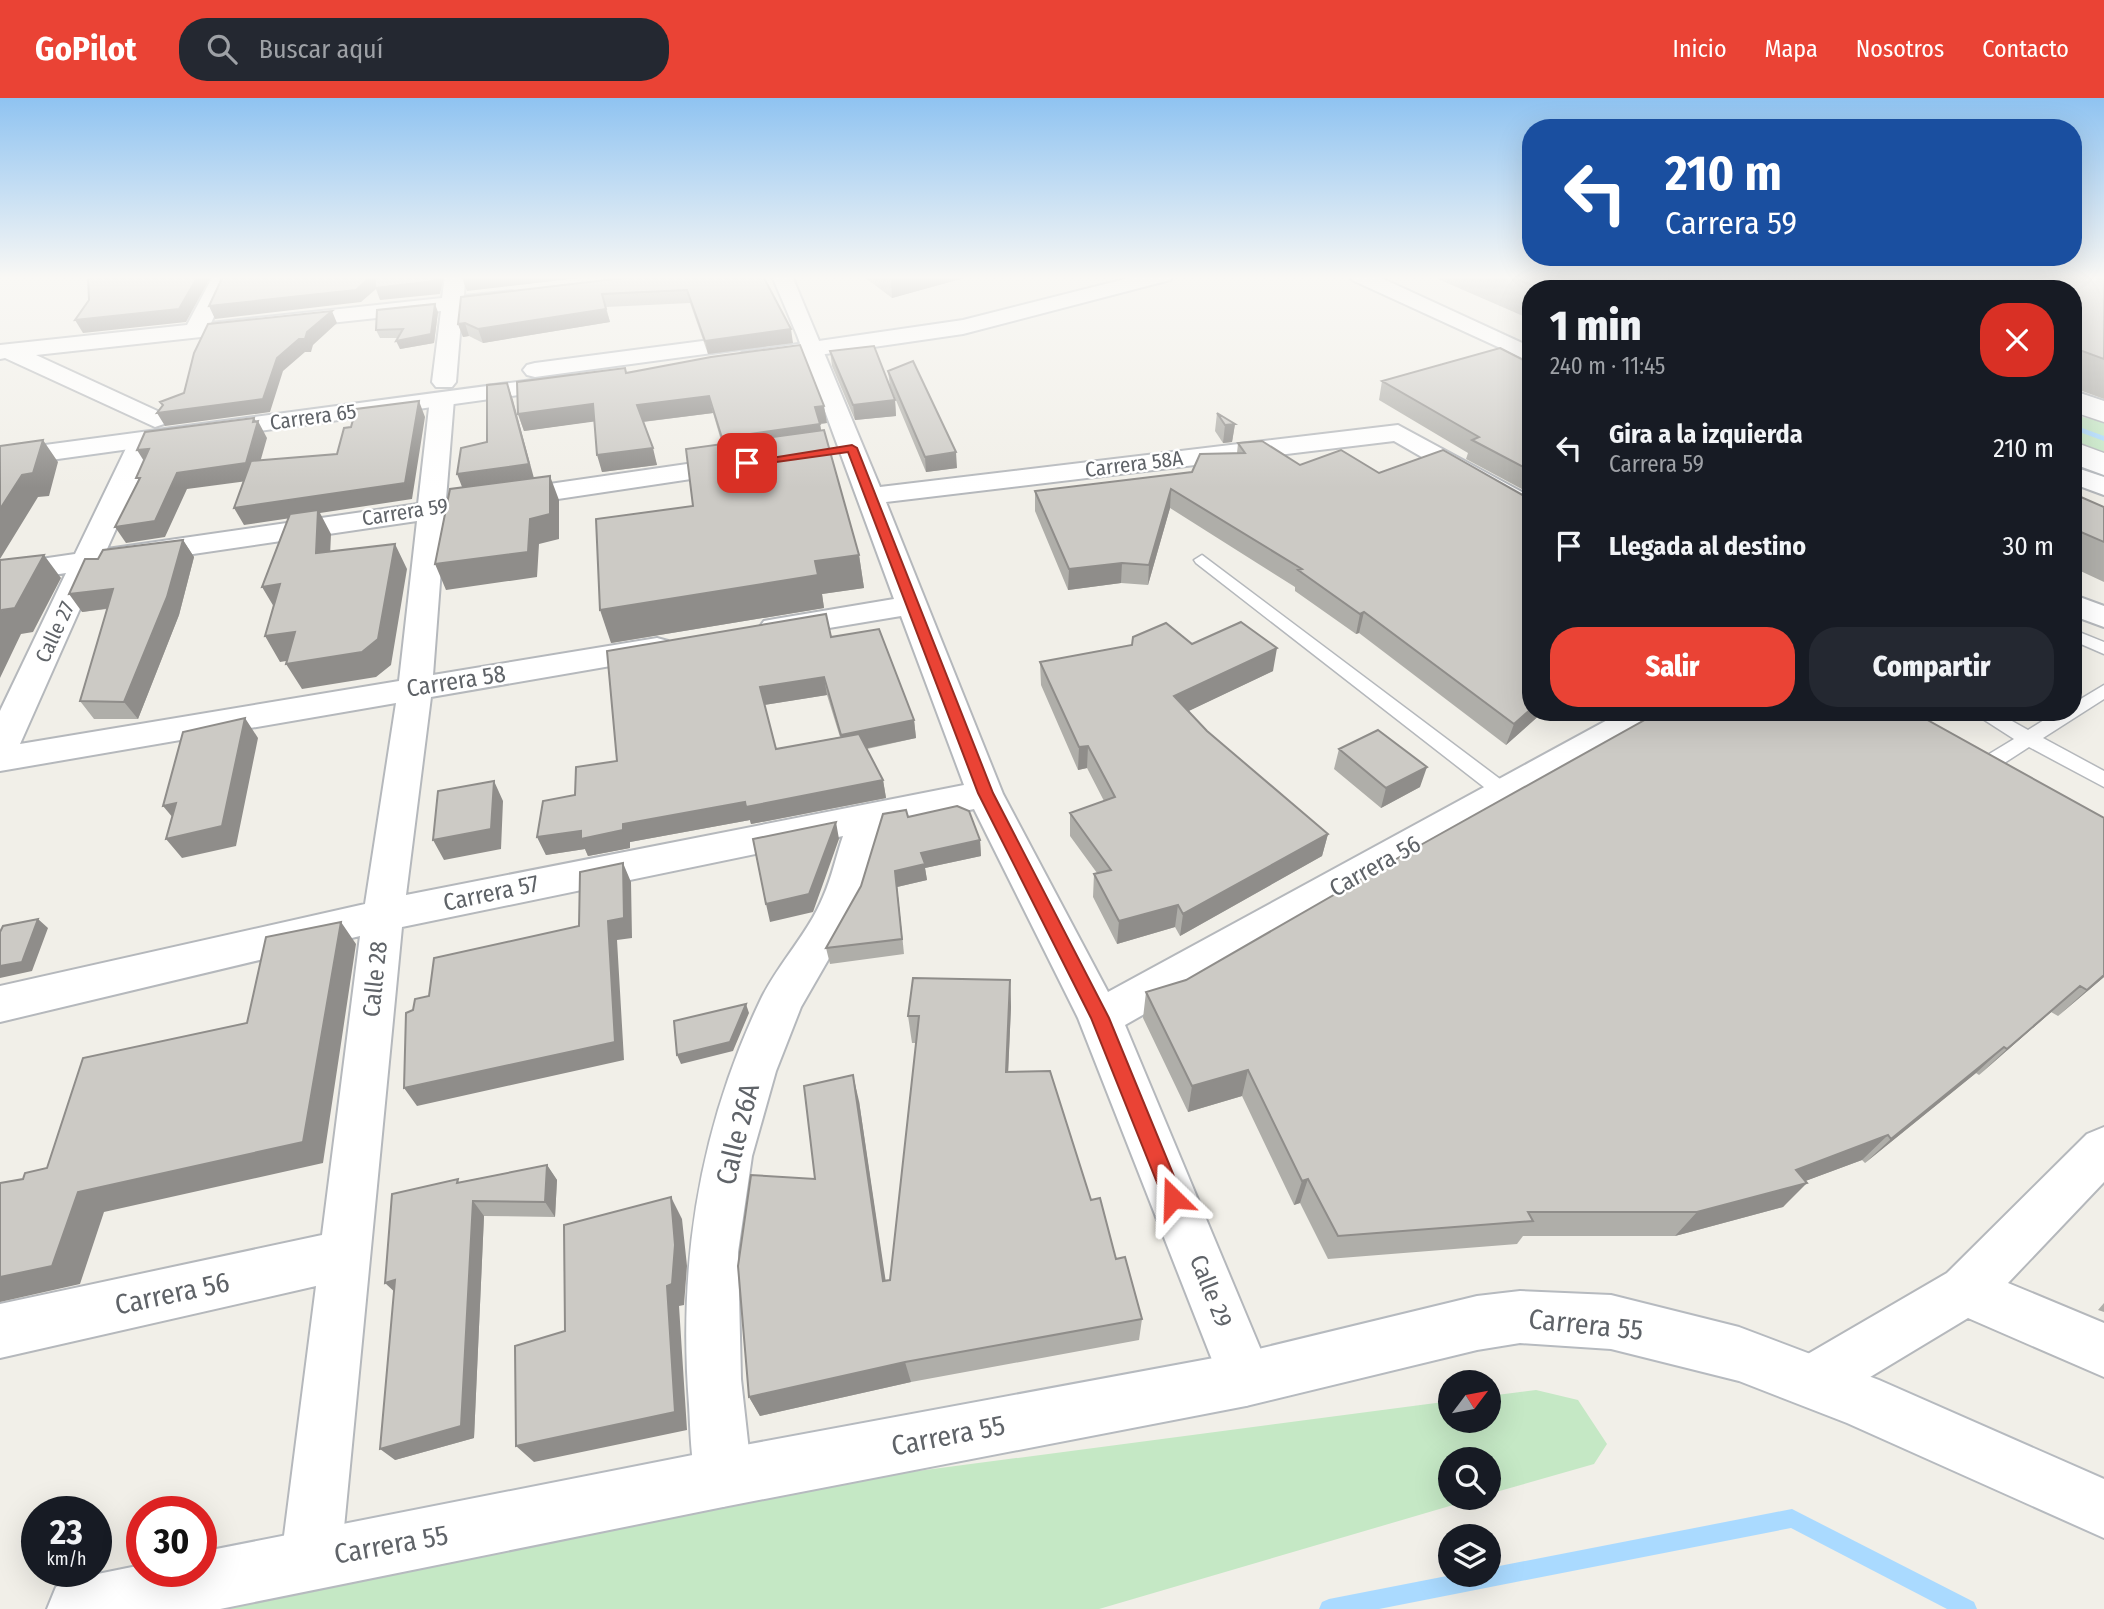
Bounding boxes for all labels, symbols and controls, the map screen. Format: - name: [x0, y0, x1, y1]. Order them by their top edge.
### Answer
- search box: [179, 18, 669, 81]
- text: GoPilot: [35, 29, 137, 69]
- icon: search: [203, 30, 241, 68]
- text: Buscar aquí: [259, 34, 383, 65]
- text: Inicio: [1673, 35, 1727, 63]
- text: Mapa: [1765, 35, 1818, 63]
- text: Nosotros: [1856, 35, 1944, 63]
- text: Contacto: [1982, 35, 2069, 63]
- text: 210 m: [1665, 144, 1782, 203]
- icon: left: [1550, 147, 1641, 238]
- text: Carrera 59: [1665, 204, 1797, 242]
- text: 1 min: [1550, 301, 1641, 351]
- button: close: [1980, 303, 2054, 377]
- text: 240 m · 11:45: [1550, 352, 1665, 380]
- street label: Carrera 65: [268, 398, 358, 436]
- text: Gira a la izquierda: [1609, 419, 1803, 450]
- icon: left: [1550, 429, 1588, 467]
- pin: [717, 433, 777, 493]
- text: 210 m: [1993, 433, 2054, 464]
- icon: arrive: [728, 444, 766, 482]
- street label: Carrera 58A: [1084, 445, 1184, 483]
- text: Carrera 59: [1609, 450, 1704, 478]
- street label: Carrera 59: [360, 492, 450, 532]
- icon: arrive: [1550, 527, 1588, 565]
- text: Llegada al destino: [1609, 531, 1806, 562]
- text: 30 m: [2003, 531, 2054, 562]
- street label: Calle 27: [30, 597, 80, 667]
- button: Salir: [1550, 627, 1795, 707]
- button: Compartir: [1809, 627, 2054, 707]
- street label: Carrera 58: [405, 659, 507, 703]
- street label: Carrera 56: [1325, 830, 1425, 902]
- street label: Carrera 57: [441, 869, 542, 917]
- street label: Calle 28: [357, 940, 393, 1018]
- street label: Calle 26A: [709, 1080, 766, 1188]
- position arrow: [1136, 1161, 1210, 1235]
- street label: Calle 29: [1184, 1251, 1238, 1331]
- street label: Carrera 56: [112, 1265, 232, 1322]
- street label: Carrera 55: [1527, 1302, 1645, 1347]
- north arrow: [1438, 1370, 1502, 1433]
- map controls: [1438, 1370, 1501, 1587]
- street label: Carrera 55: [888, 1408, 1008, 1463]
- button: search: [1438, 1447, 1501, 1510]
- speed limit sign: 30: [126, 1496, 217, 1587]
- text: 23: [50, 1511, 83, 1553]
- street label: Carrera 55: [332, 1518, 451, 1571]
- button: layers: [1438, 1524, 1501, 1587]
- text: km/h: [46, 1548, 87, 1570]

